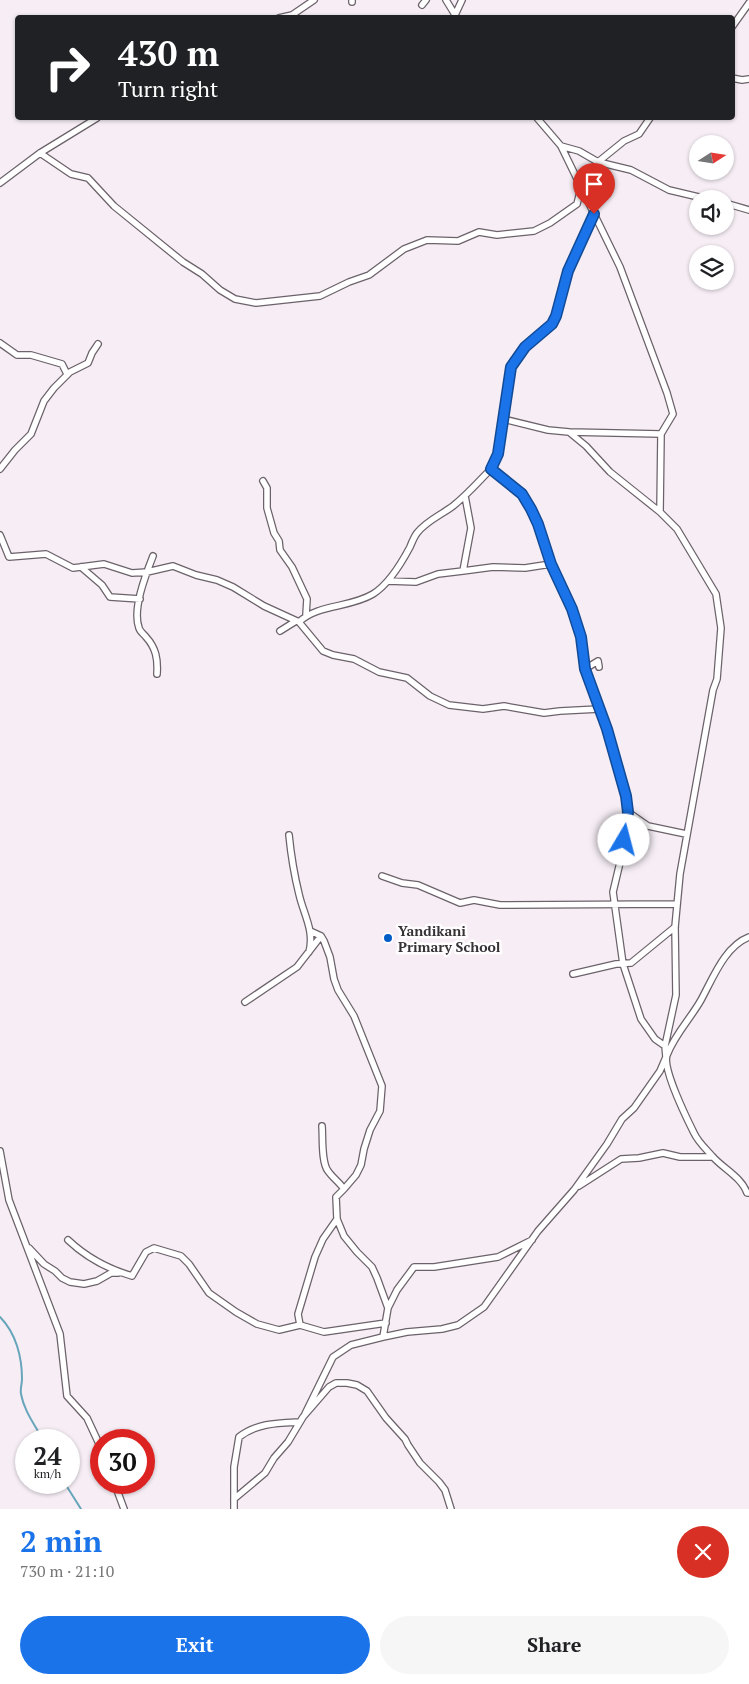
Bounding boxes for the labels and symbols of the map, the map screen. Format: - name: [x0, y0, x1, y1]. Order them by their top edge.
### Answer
- north arrow: [689, 135, 734, 180]
- pin: [573, 163, 615, 214]
- position arrow: [597, 813, 649, 865]
- place label: Yandikani Primary School: [398, 921, 501, 956]
- marker: Yandikani Primary School: [382, 932, 394, 944]
- speed limit sign: 30: [90, 1429, 155, 1494]

